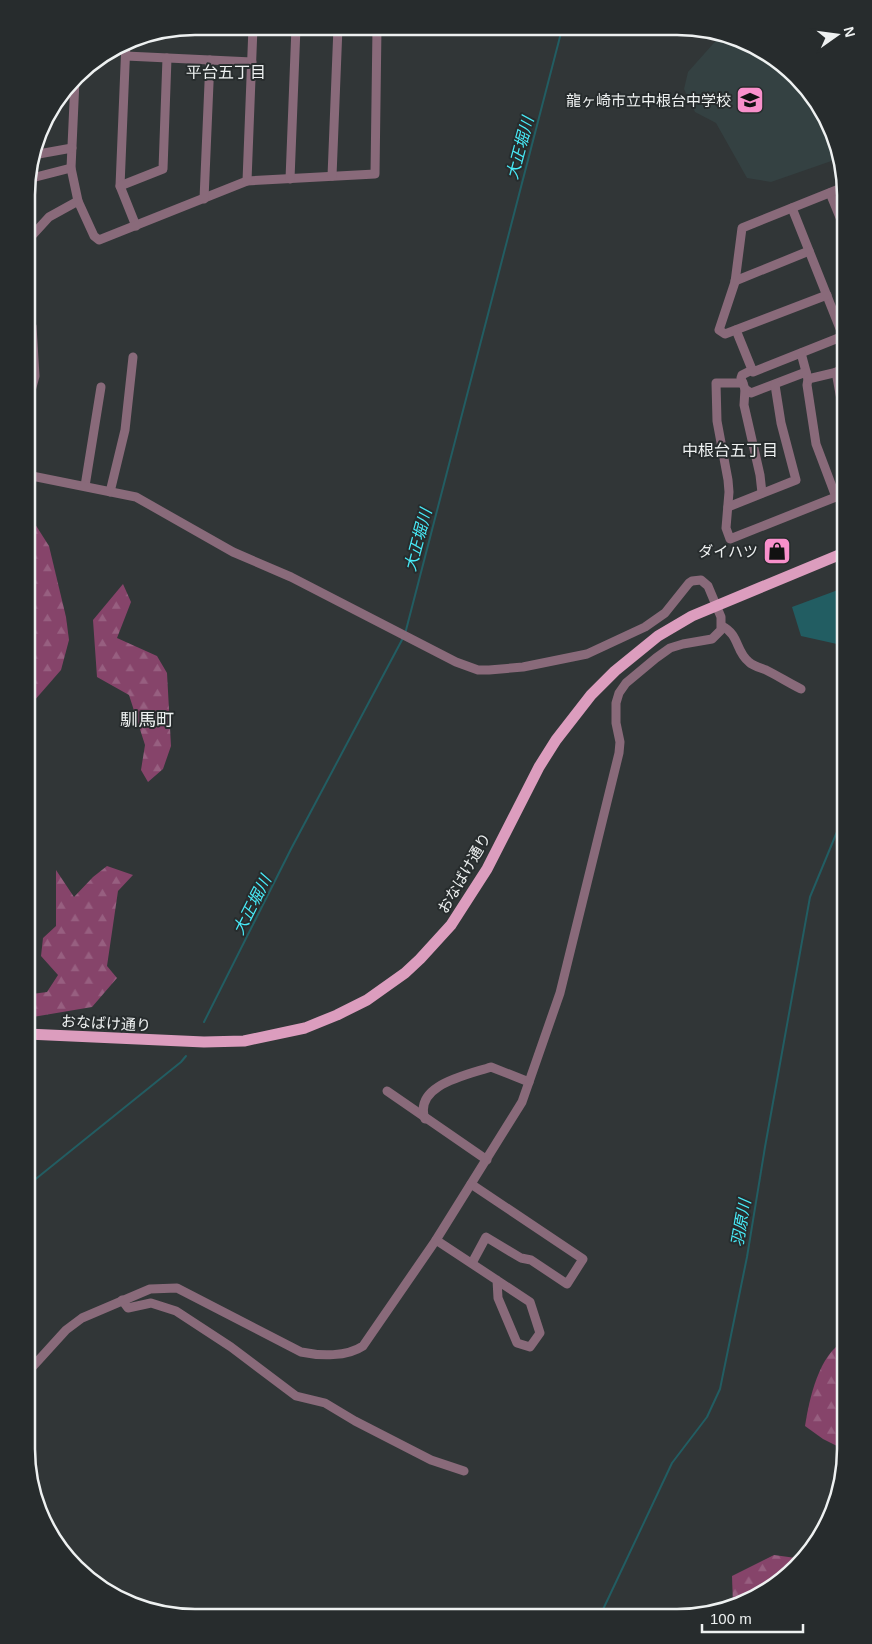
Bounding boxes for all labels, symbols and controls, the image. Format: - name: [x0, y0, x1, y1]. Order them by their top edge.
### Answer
- north arrow: [812, 10, 862, 60]
- text: N: [841, 25, 859, 39]
- district label: 平台五丁目: [186, 64, 266, 81]
- school or university icon: 龍ヶ崎市立中根台中学校: [735, 85, 765, 115]
- place label: 龍ヶ崎市立中根台中学校: [566, 92, 731, 109]
- water label: 大正堀川: [504, 113, 537, 181]
- district label: 中根台五丁目: [682, 442, 778, 459]
- water label: 大正堀川: [402, 505, 435, 573]
- shop icon: ダイハツ: [762, 536, 792, 566]
- place label: ダイハツ: [698, 543, 758, 560]
- district label: 馴馬町: [120, 710, 174, 730]
- street label: おなばけ通り: [434, 830, 494, 916]
- water label: 大正堀川: [230, 871, 275, 937]
- street label: おなばけ通り: [61, 1012, 151, 1034]
- water label: 羽原川: [728, 1196, 754, 1248]
- scale bar: [702, 1602, 803, 1634]
- text: 100 m: [710, 1610, 752, 1627]

